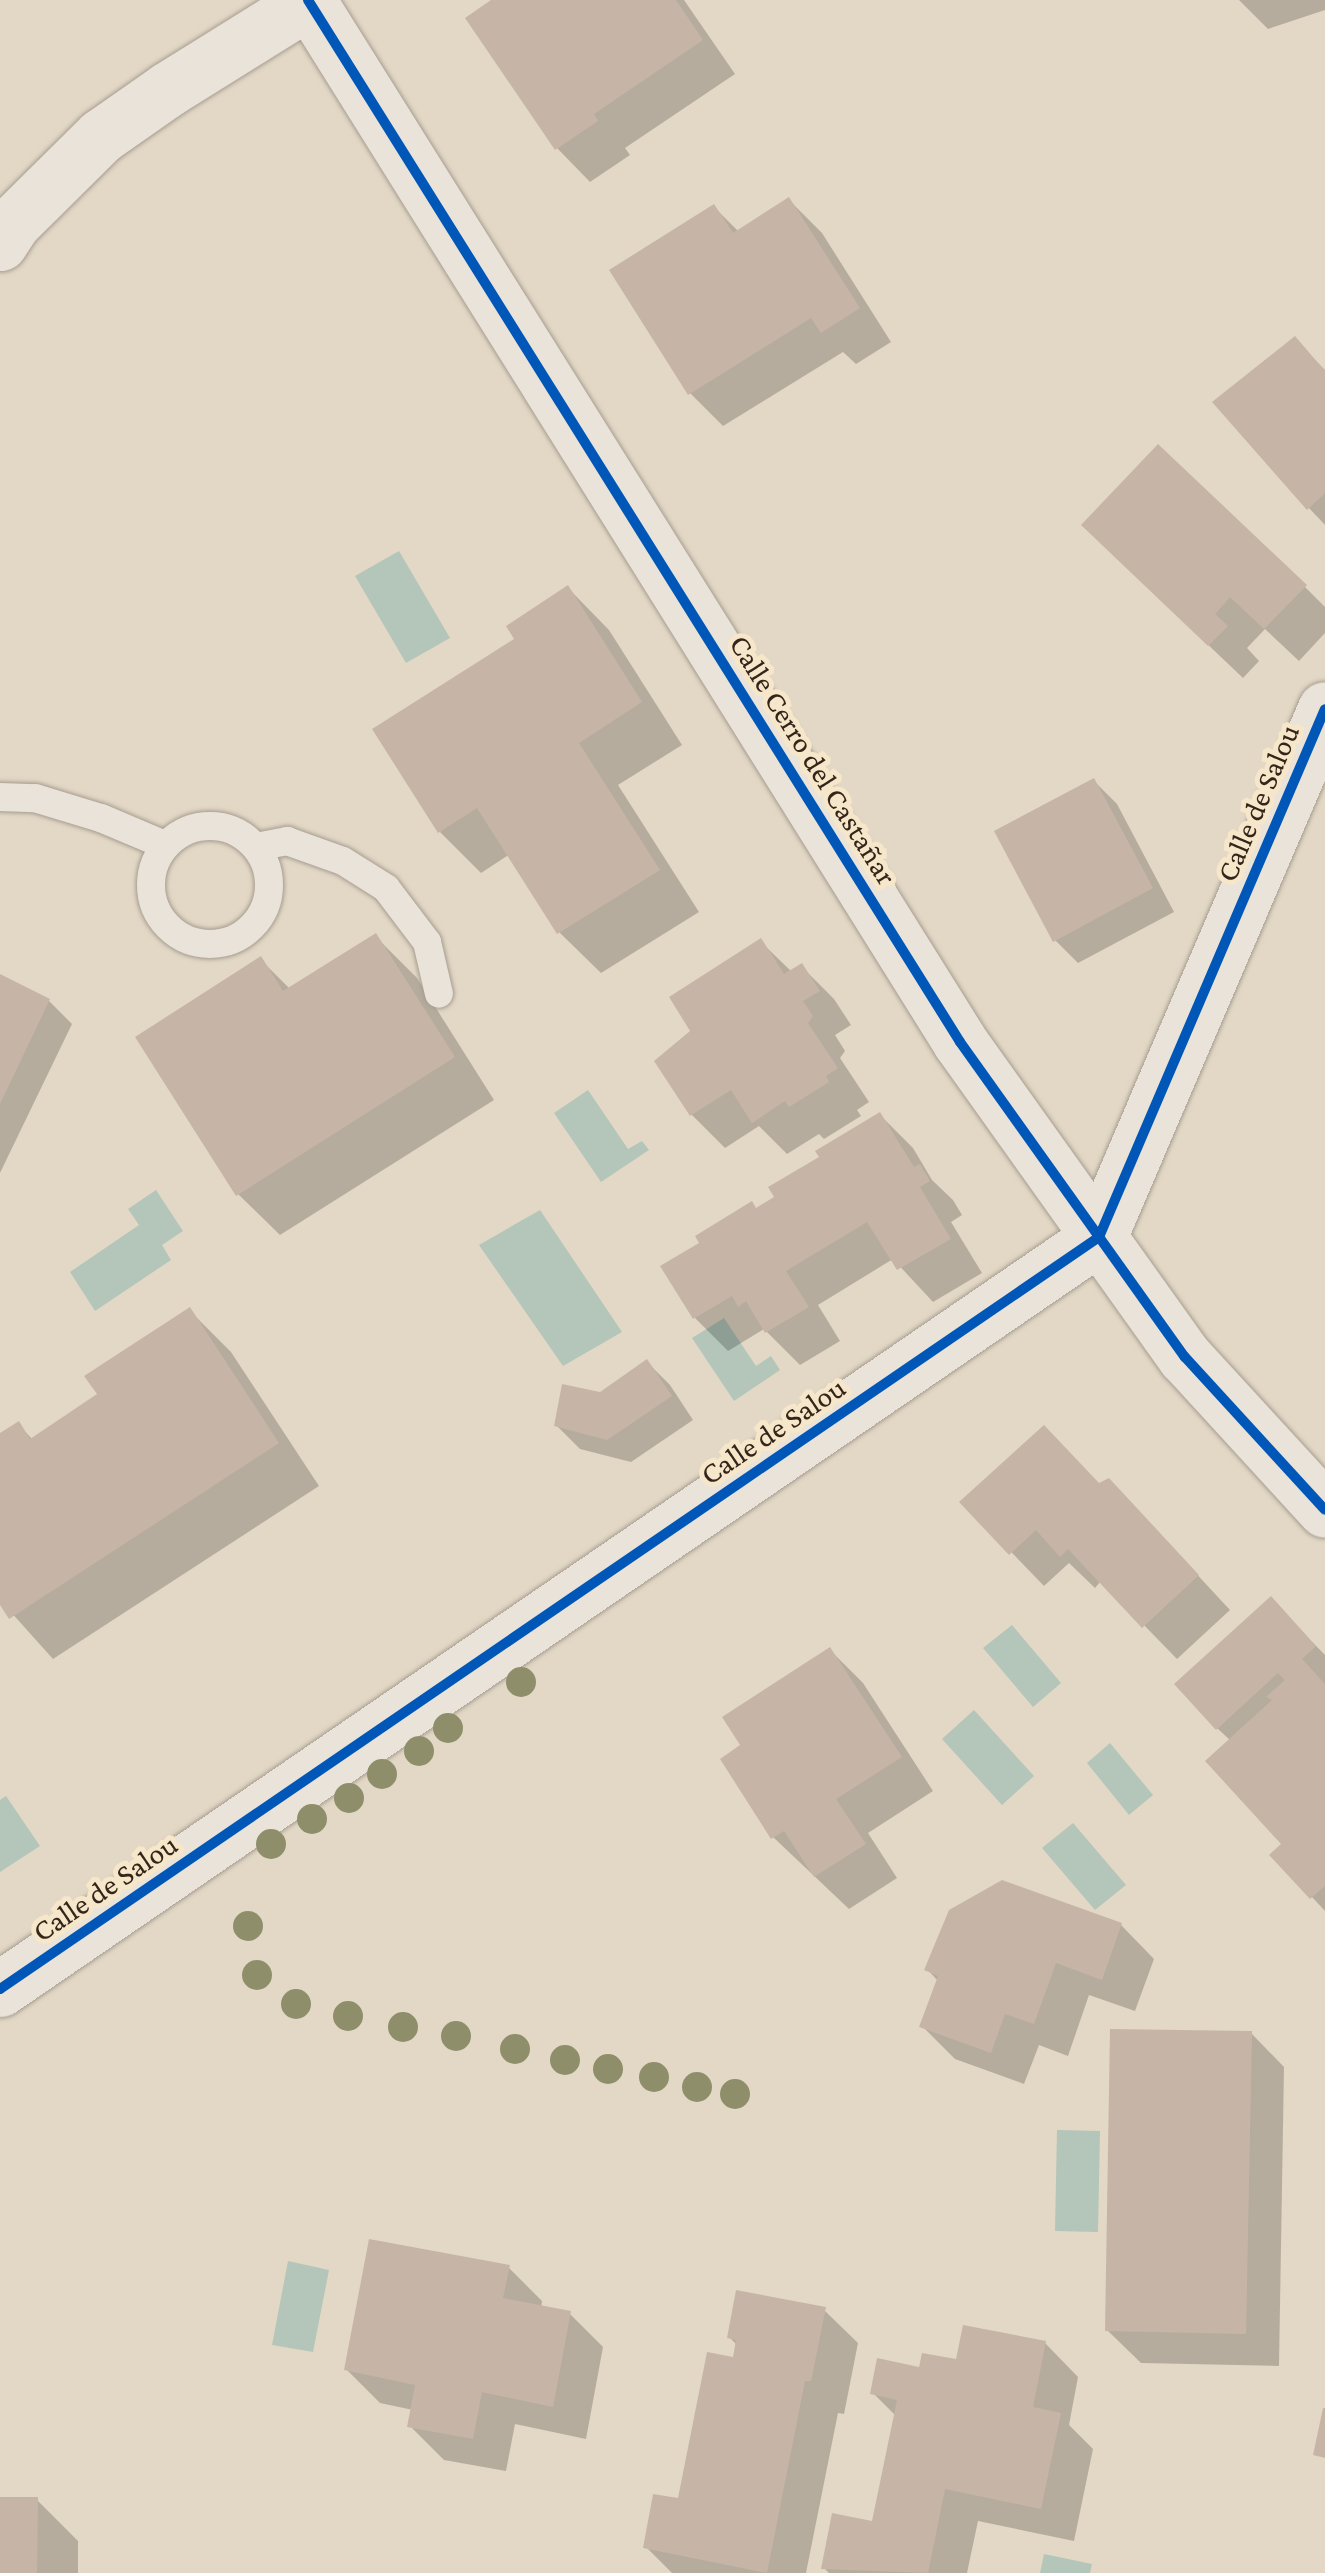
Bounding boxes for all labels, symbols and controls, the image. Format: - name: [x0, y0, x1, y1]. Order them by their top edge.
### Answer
- street label: Calle Cerro del Castañar: [721, 628, 905, 892]
- street label: Calle de Salou: [1209, 719, 1307, 887]
- street label: Calle de Salou: [694, 1369, 852, 1493]
- street label: Calle de Salou: [26, 1826, 184, 1950]

